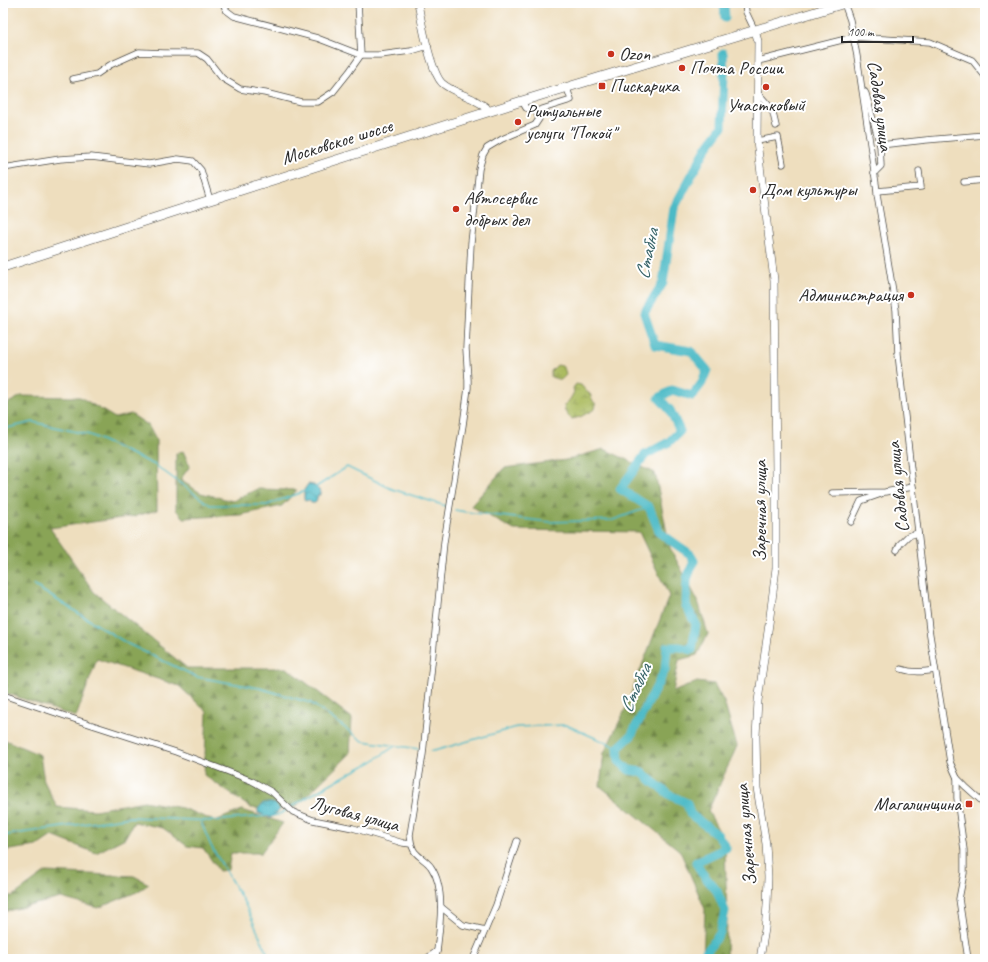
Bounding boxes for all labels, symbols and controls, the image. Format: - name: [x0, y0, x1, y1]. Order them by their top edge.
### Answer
- scale bar: [842, 18, 913, 44]
- text: 100 m: [848, 24, 875, 40]
- place label: Ozon: [619, 42, 651, 66]
- marker: Ozon: [606, 49, 616, 59]
- place label: Почта России: [690, 56, 785, 80]
- street label: Садовая улица: [862, 59, 898, 154]
- marker: Почта России: [677, 63, 687, 73]
- place label: Пискариха: [610, 74, 680, 98]
- marker: Пискариха: [597, 81, 607, 91]
- marker: Участковый: [761, 82, 771, 92]
- place label: Участковый: [727, 93, 806, 117]
- place label: Ритуальные услуги "Покой": [525, 99, 619, 145]
- street label: Московское шоссе: [279, 113, 397, 170]
- marker: Ритуальные услуги "Покой": [513, 117, 523, 127]
- place label: Дом культуры: [761, 178, 858, 202]
- marker: Дом культуры: [748, 185, 758, 195]
- place label: Автосервис добрых дел: [464, 186, 538, 232]
- marker: Автосервис добрых дел: [451, 204, 461, 214]
- water label: Стабна: [629, 225, 665, 281]
- place label: Администрация: [798, 283, 905, 307]
- marker: Администрация: [906, 290, 916, 300]
- street label: Садовая улица: [881, 439, 915, 534]
- street label: Заречная улица: [748, 458, 772, 562]
- water label: Стабна: [613, 658, 658, 716]
- street label: Заречная улица: [729, 782, 762, 887]
- street label: Луговая улица: [308, 791, 403, 838]
- place label: Магалинщина: [874, 792, 962, 816]
- marker: Магалинщина: [964, 799, 974, 809]

